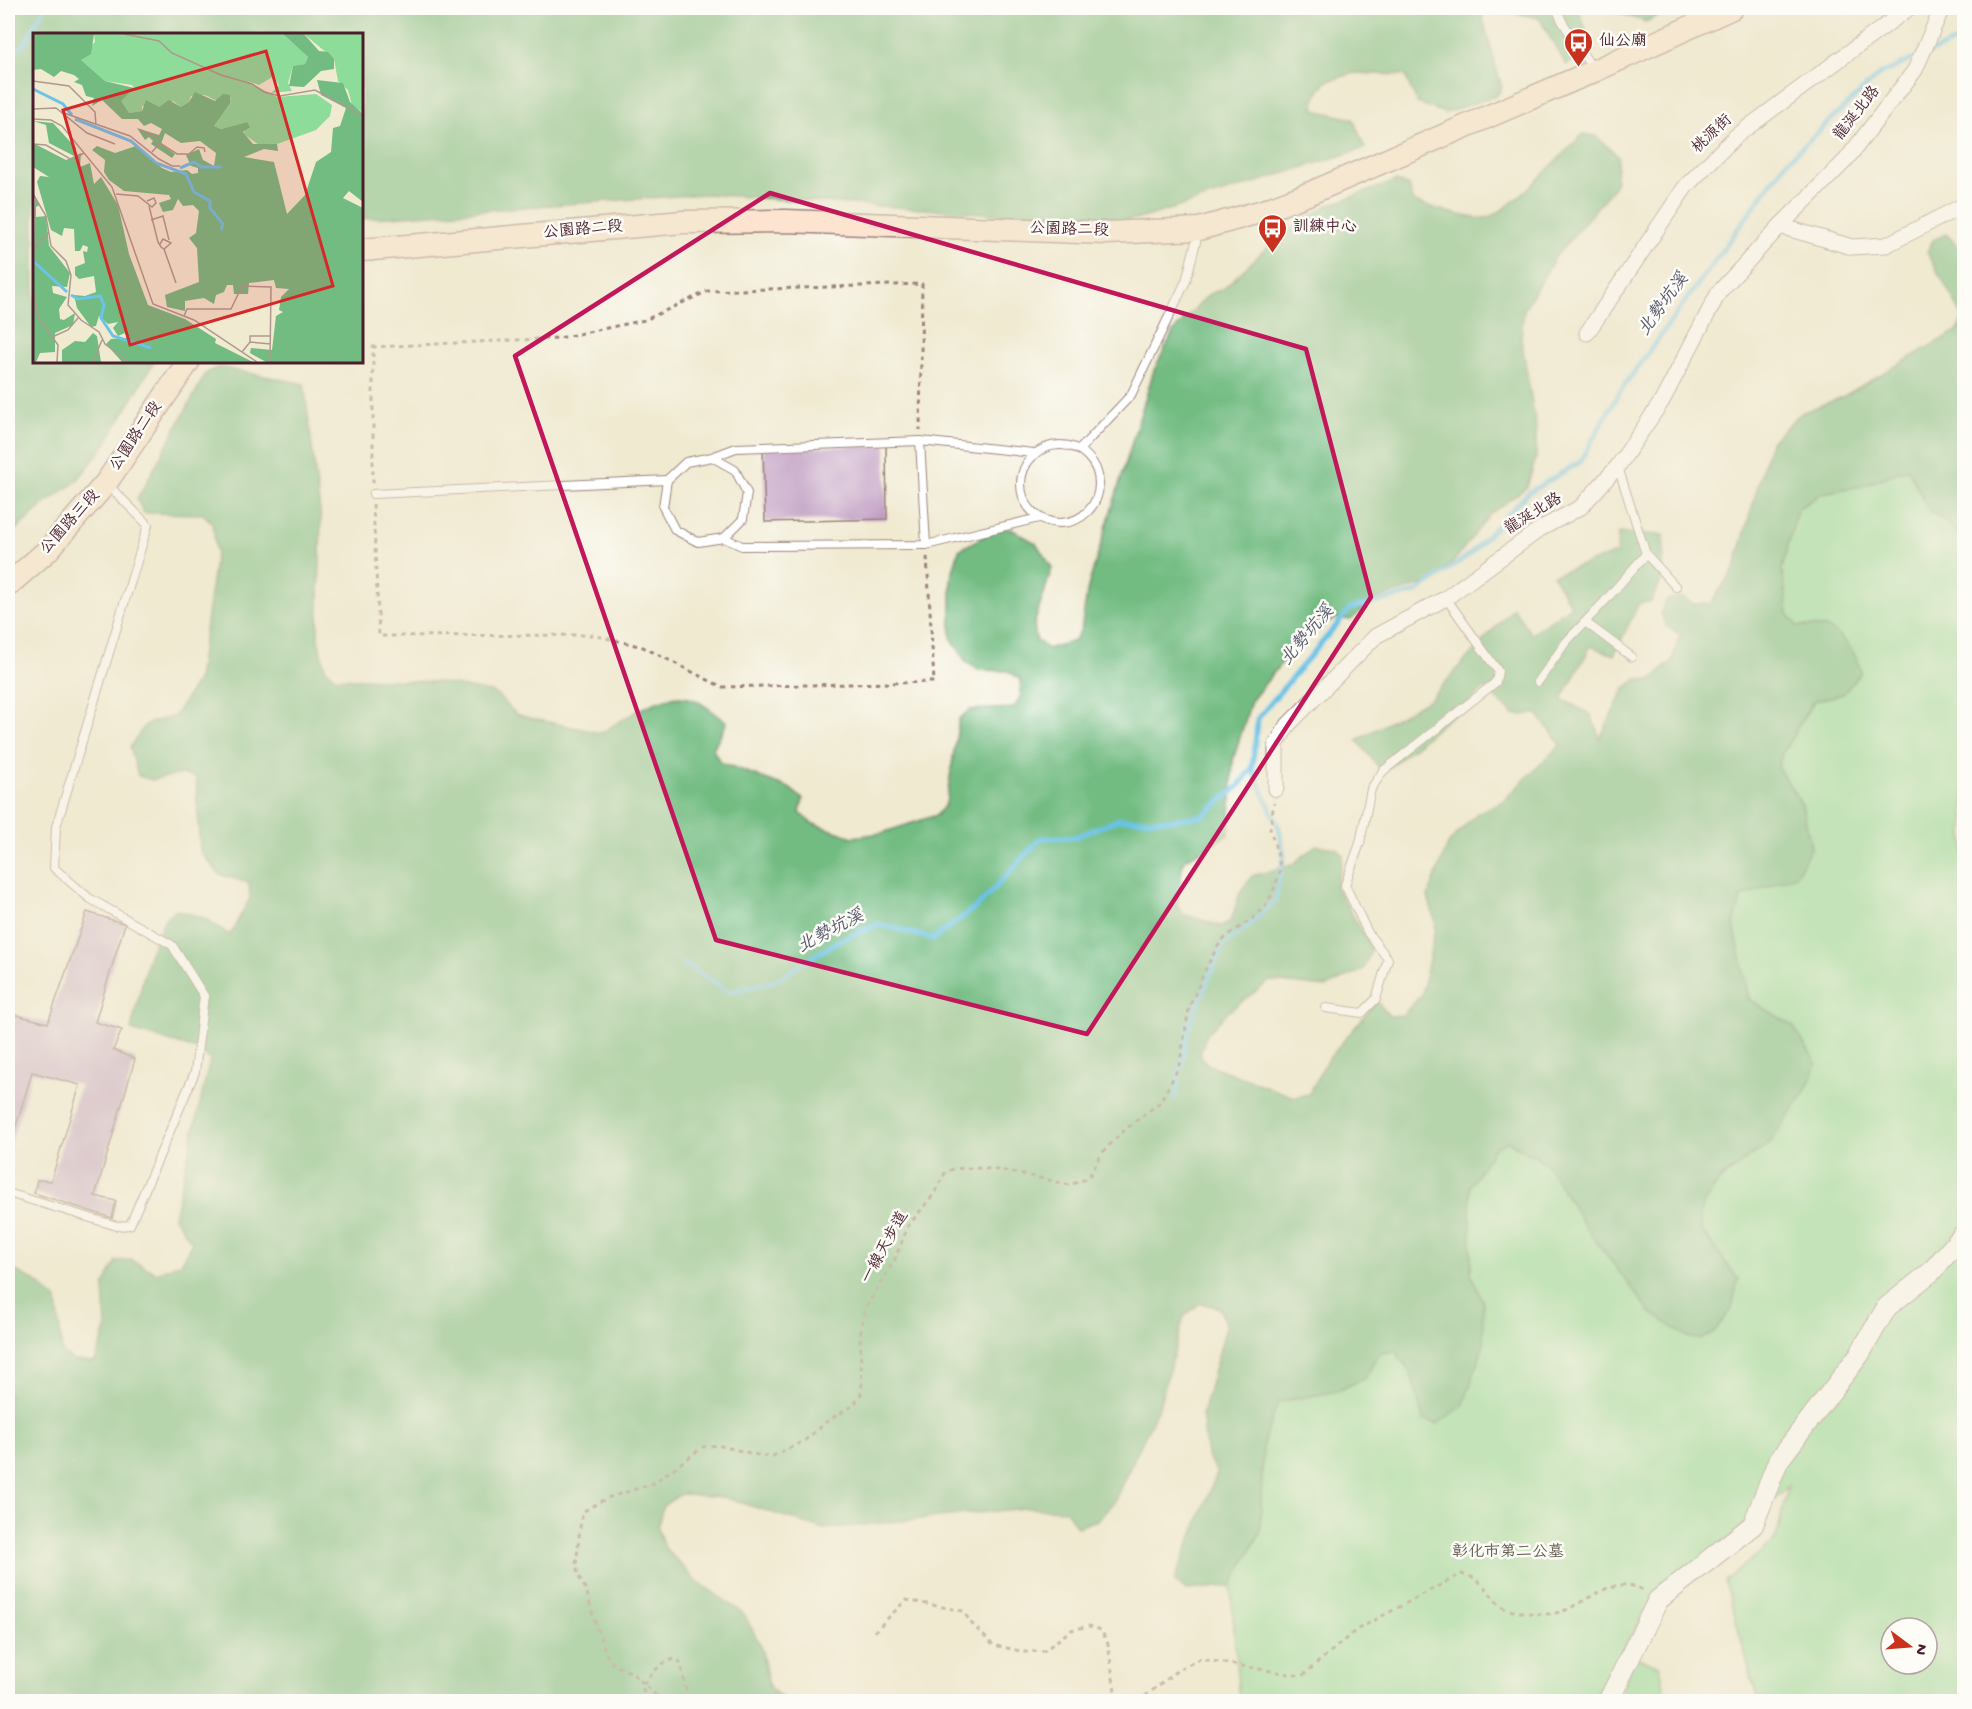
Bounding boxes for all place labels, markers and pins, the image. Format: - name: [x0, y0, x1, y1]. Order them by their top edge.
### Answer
- bus stop icon: 仙公廟: [1562, 26, 1594, 68]
- place label: 仙公廟: [1599, 31, 1647, 52]
- bus stop icon: 訓練中心: [1256, 212, 1288, 254]
- place label: 訓練中心: [1293, 217, 1357, 238]

